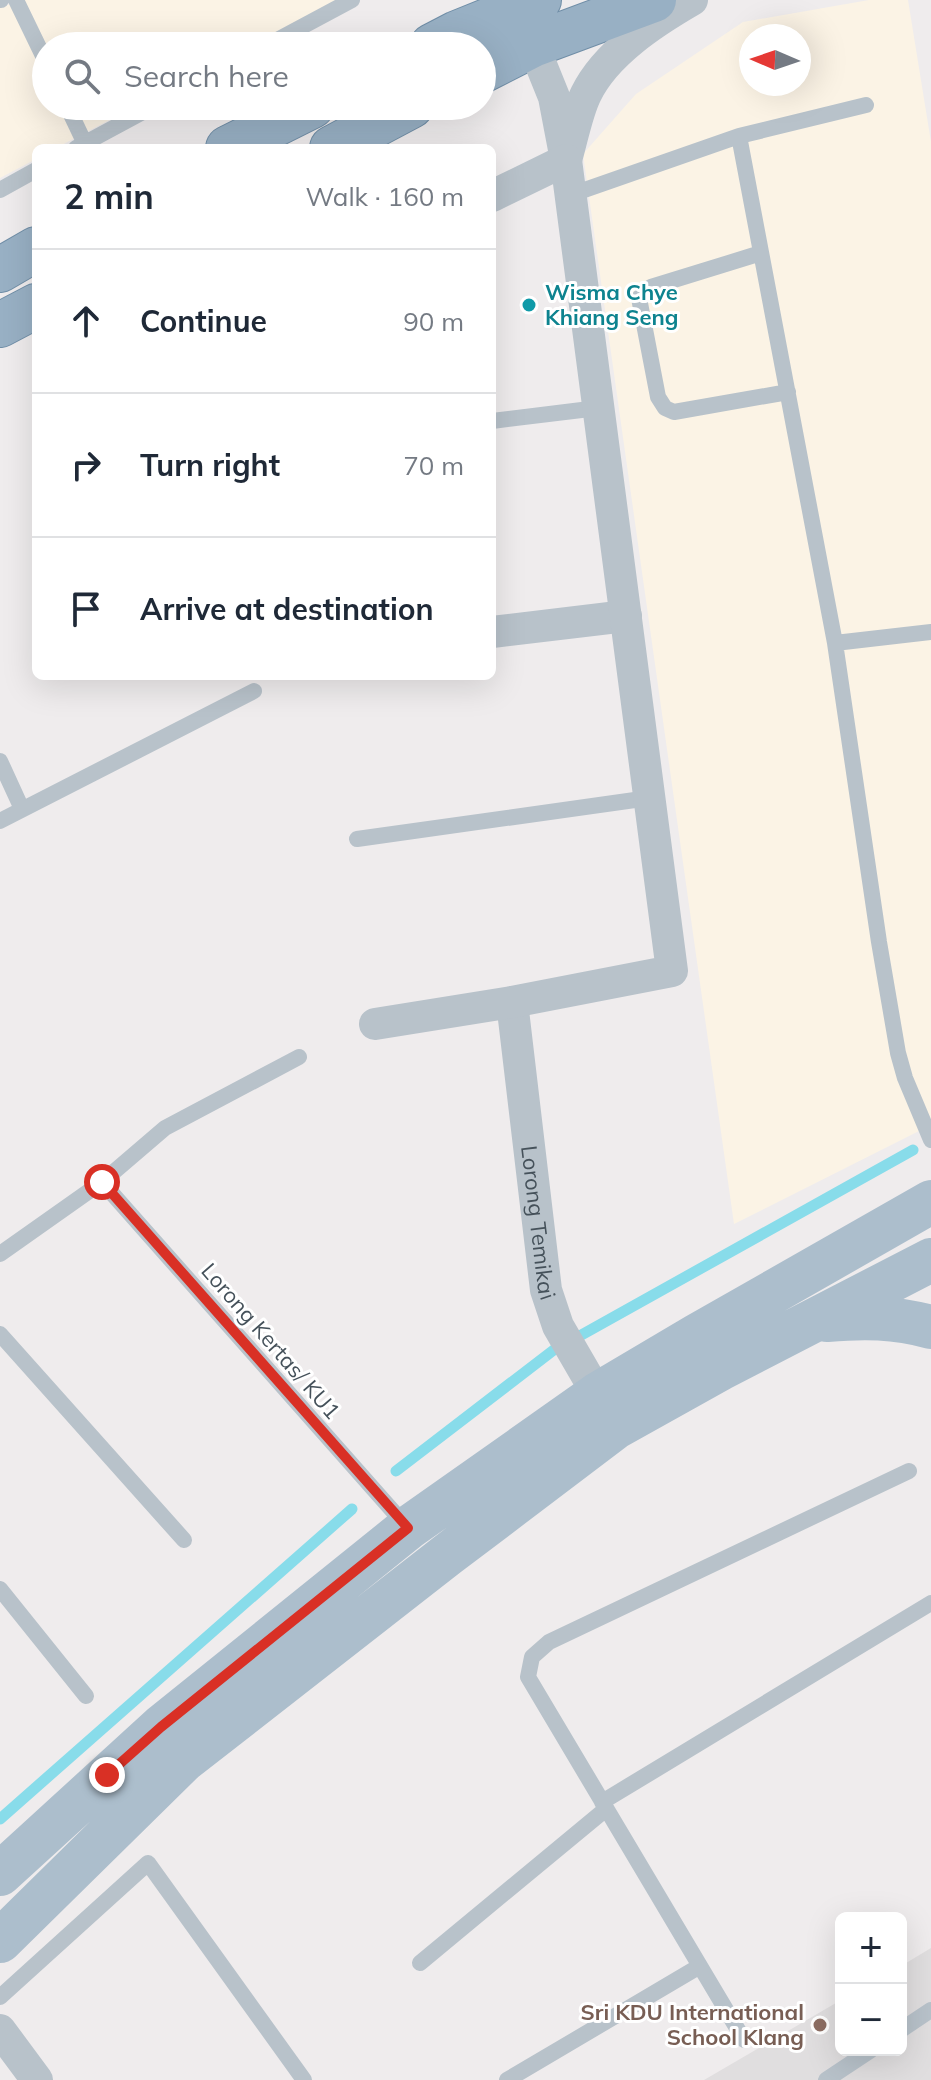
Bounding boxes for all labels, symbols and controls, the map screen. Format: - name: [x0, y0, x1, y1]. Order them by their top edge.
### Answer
- north arrow: [739, 24, 811, 96]
- search box: [32, 32, 496, 120]
- icon: search: [60, 54, 104, 98]
- text: Search here: [124, 57, 289, 95]
- text: 2 min: [64, 175, 154, 218]
- text: Walk · 160 m: [305, 180, 464, 213]
- place label: Wisma Chye Khiang Seng: [545, 278, 678, 331]
- marker: Wisma Chye Khiang Seng: [520, 296, 538, 314]
- icon: ahead: [64, 299, 108, 343]
- text: Continue: [140, 302, 267, 340]
- text: 90 m: [403, 305, 464, 338]
- icon: right: [64, 443, 108, 487]
- text: Turn right: [140, 446, 280, 484]
- text: 70 m: [403, 449, 464, 482]
- icon: arrive: [64, 587, 108, 631]
- text: Arrive at destination: [140, 590, 434, 628]
- street label: Lorong Temikai: [515, 1144, 562, 1303]
- route start: [84, 1164, 120, 1200]
- street label: Lorong Kertas/ KU1: [196, 1257, 346, 1425]
- route end: [89, 1757, 125, 1793]
- map controls: [835, 1912, 907, 2056]
- button: +: [835, 1912, 907, 1984]
- button: −: [835, 1984, 907, 2056]
- place label: Sri KDU International School Klang: [581, 1998, 804, 2051]
- marker: Sri KDU International School Klang: [811, 2016, 829, 2034]

